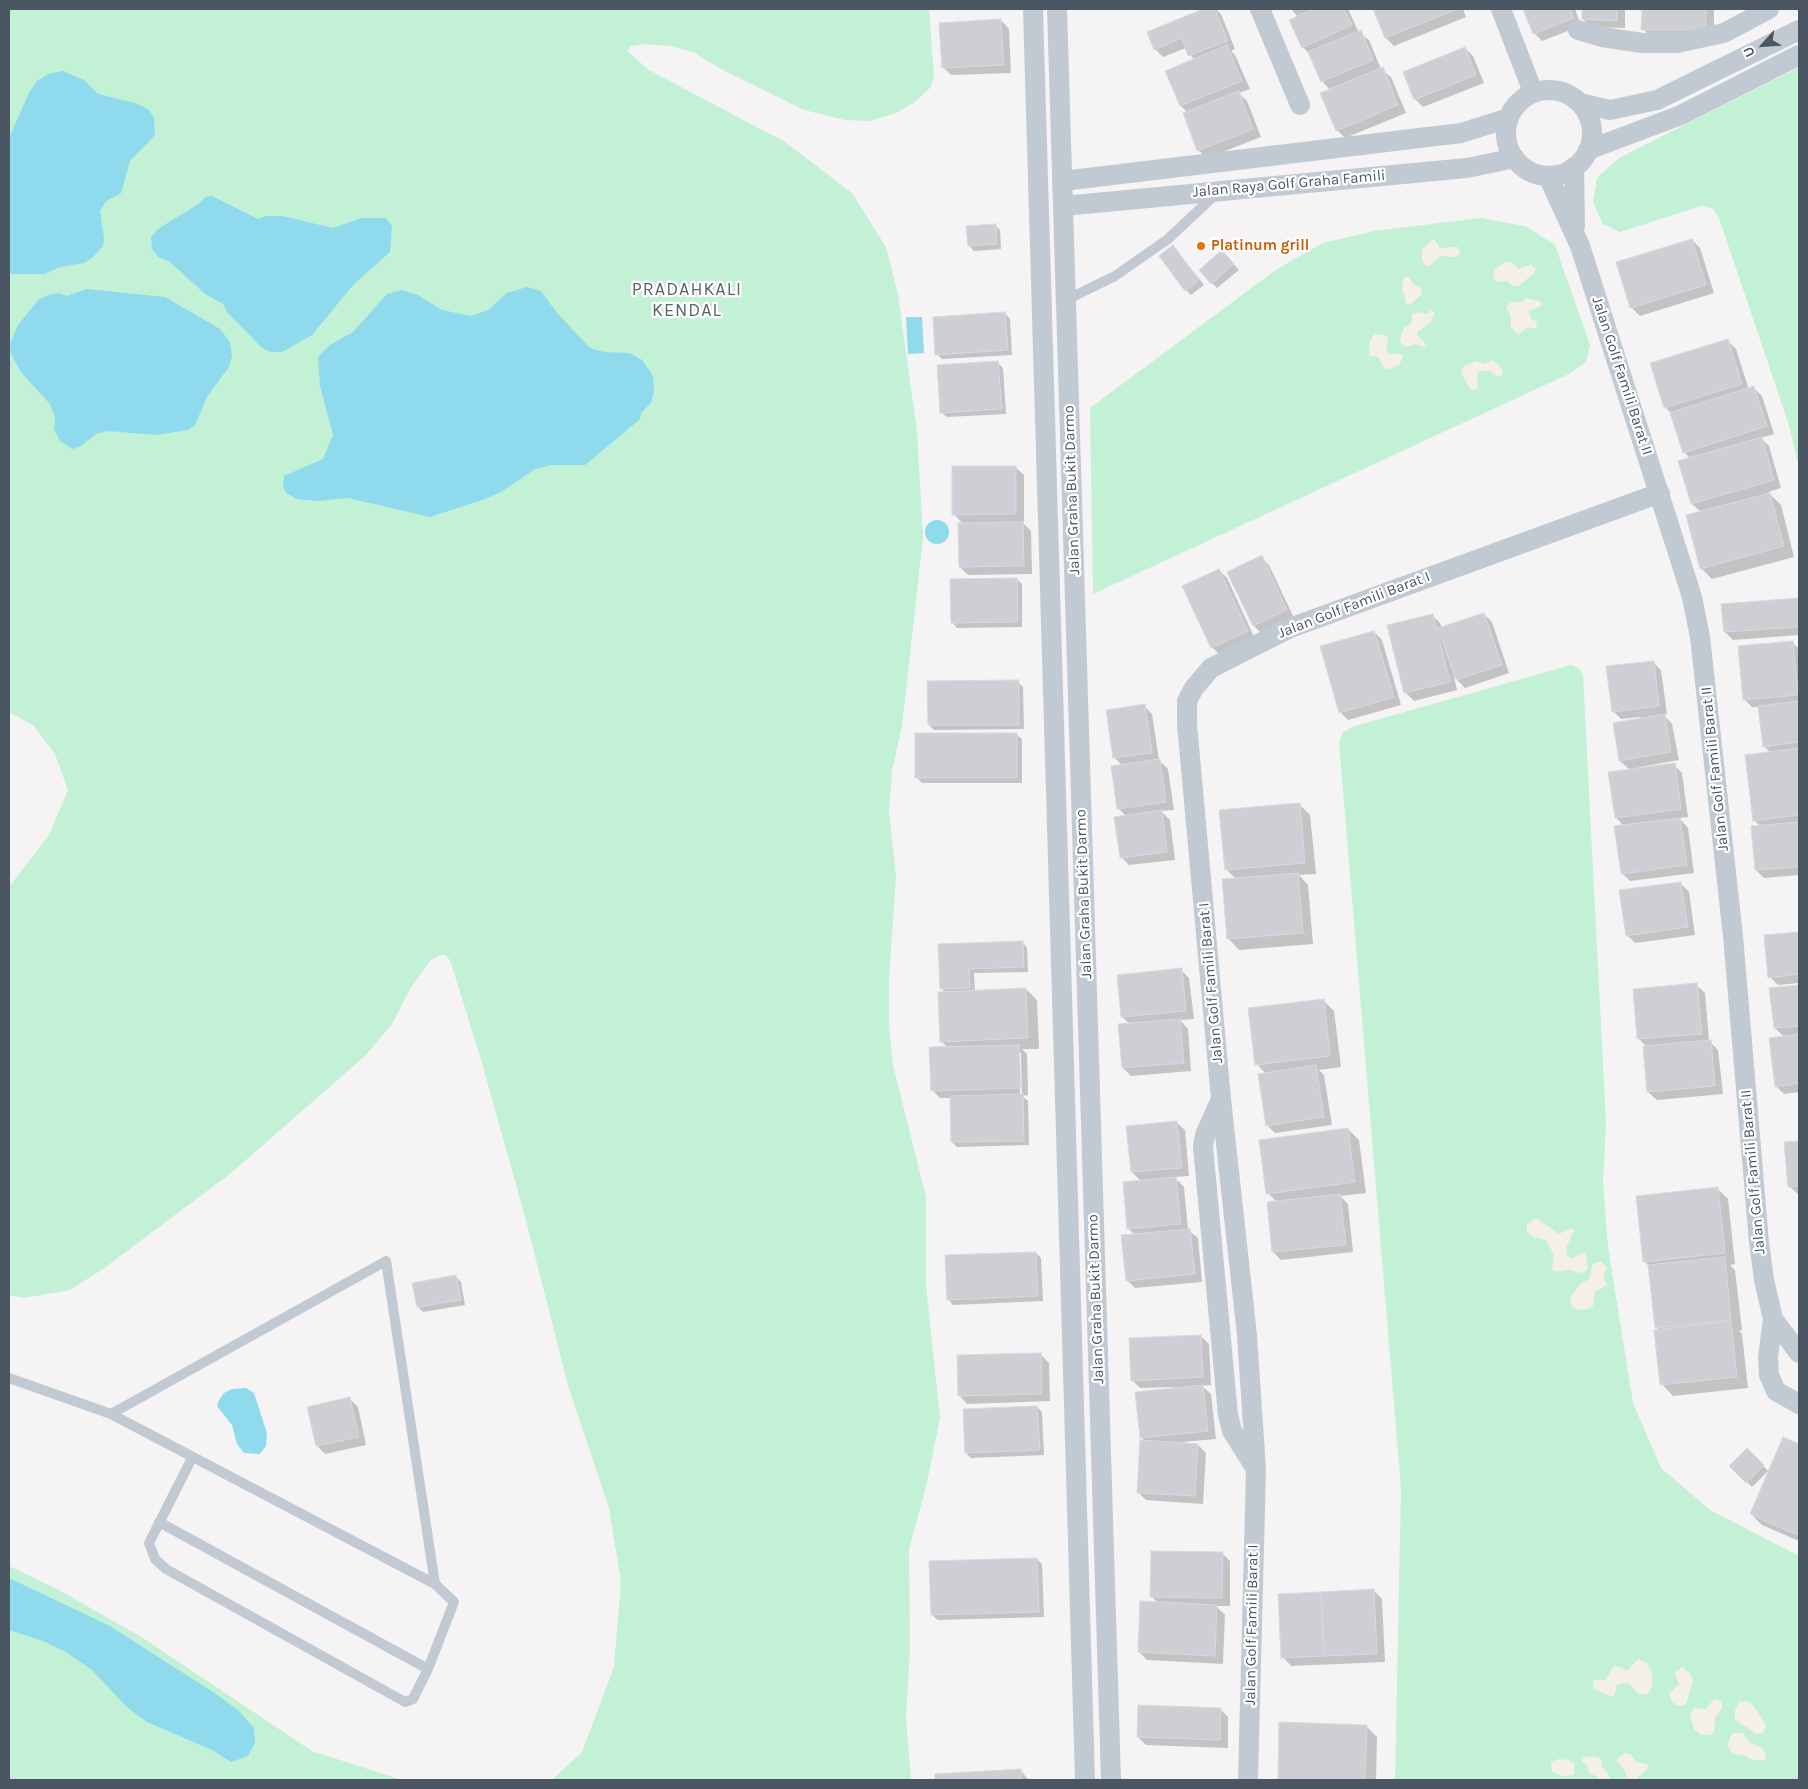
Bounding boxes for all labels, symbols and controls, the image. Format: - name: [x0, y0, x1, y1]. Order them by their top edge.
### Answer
- north arrow: [1738, 20, 1788, 70]
- text: U: [1739, 44, 1759, 60]
- street label: Jalan Raya Golf Graha Famili: [1192, 167, 1386, 201]
- place label: Platinum grill: [1211, 237, 1309, 255]
- marker: Platinum grill: [1195, 240, 1207, 252]
- district label: PRADAHKALI KENDAL: [631, 279, 743, 322]
- street label: Jalan Golf Famili Barat II: [1588, 295, 1656, 457]
- street label: Jalan Graha Bukit Darmo: [1060, 405, 1084, 575]
- street label: Jalan Golf Famili Barat I: [1275, 568, 1433, 642]
- street label: Jalan Golf Famili Barat II: [1697, 686, 1733, 852]
- street label: Jalan Graha Bukit Darmo: [1072, 809, 1096, 979]
- street label: Jalan Golf Famili Barat I: [1195, 902, 1227, 1064]
- street label: Jalan Golf Famili Barat II: [1737, 1089, 1769, 1255]
- street label: Jalan Graha Bukit Darmo: [1084, 1214, 1108, 1384]
- street label: Jalan Golf Famili Barat I: [1242, 1544, 1262, 1706]

